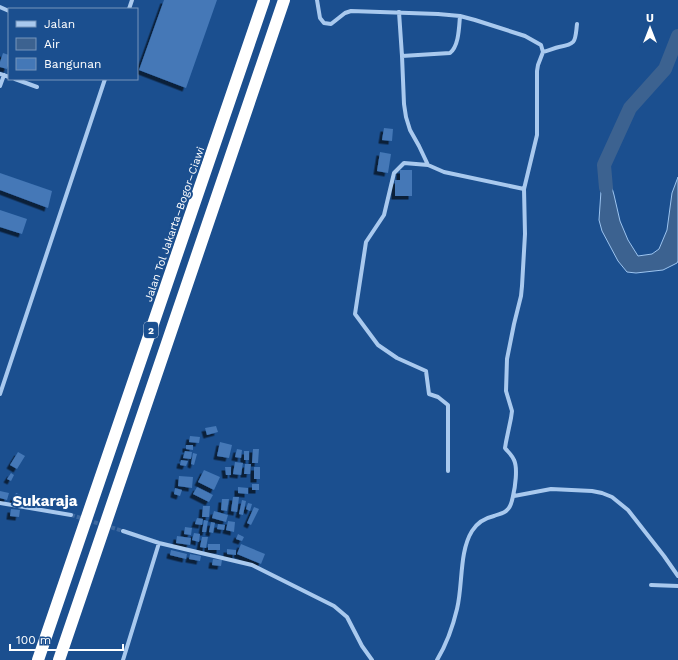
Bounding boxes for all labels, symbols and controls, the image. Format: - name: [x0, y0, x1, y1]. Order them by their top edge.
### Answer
- legend: [8, 8, 138, 80]
- north arrow: [630, 8, 670, 48]
- text: U: [646, 12, 654, 25]
- text: Jalan: [44, 17, 75, 31]
- text: Air: [44, 37, 60, 51]
- text: Bangunan: [44, 57, 102, 71]
- street label: Jalan Tol Jakarta–Bogor–Ciawi: [142, 145, 207, 303]
- road number: 2: [144, 322, 158, 338]
- district label: Sukaraja: [13, 492, 78, 510]
- scale bar: [10, 626, 123, 652]
- text: 100 m: [16, 633, 51, 647]

